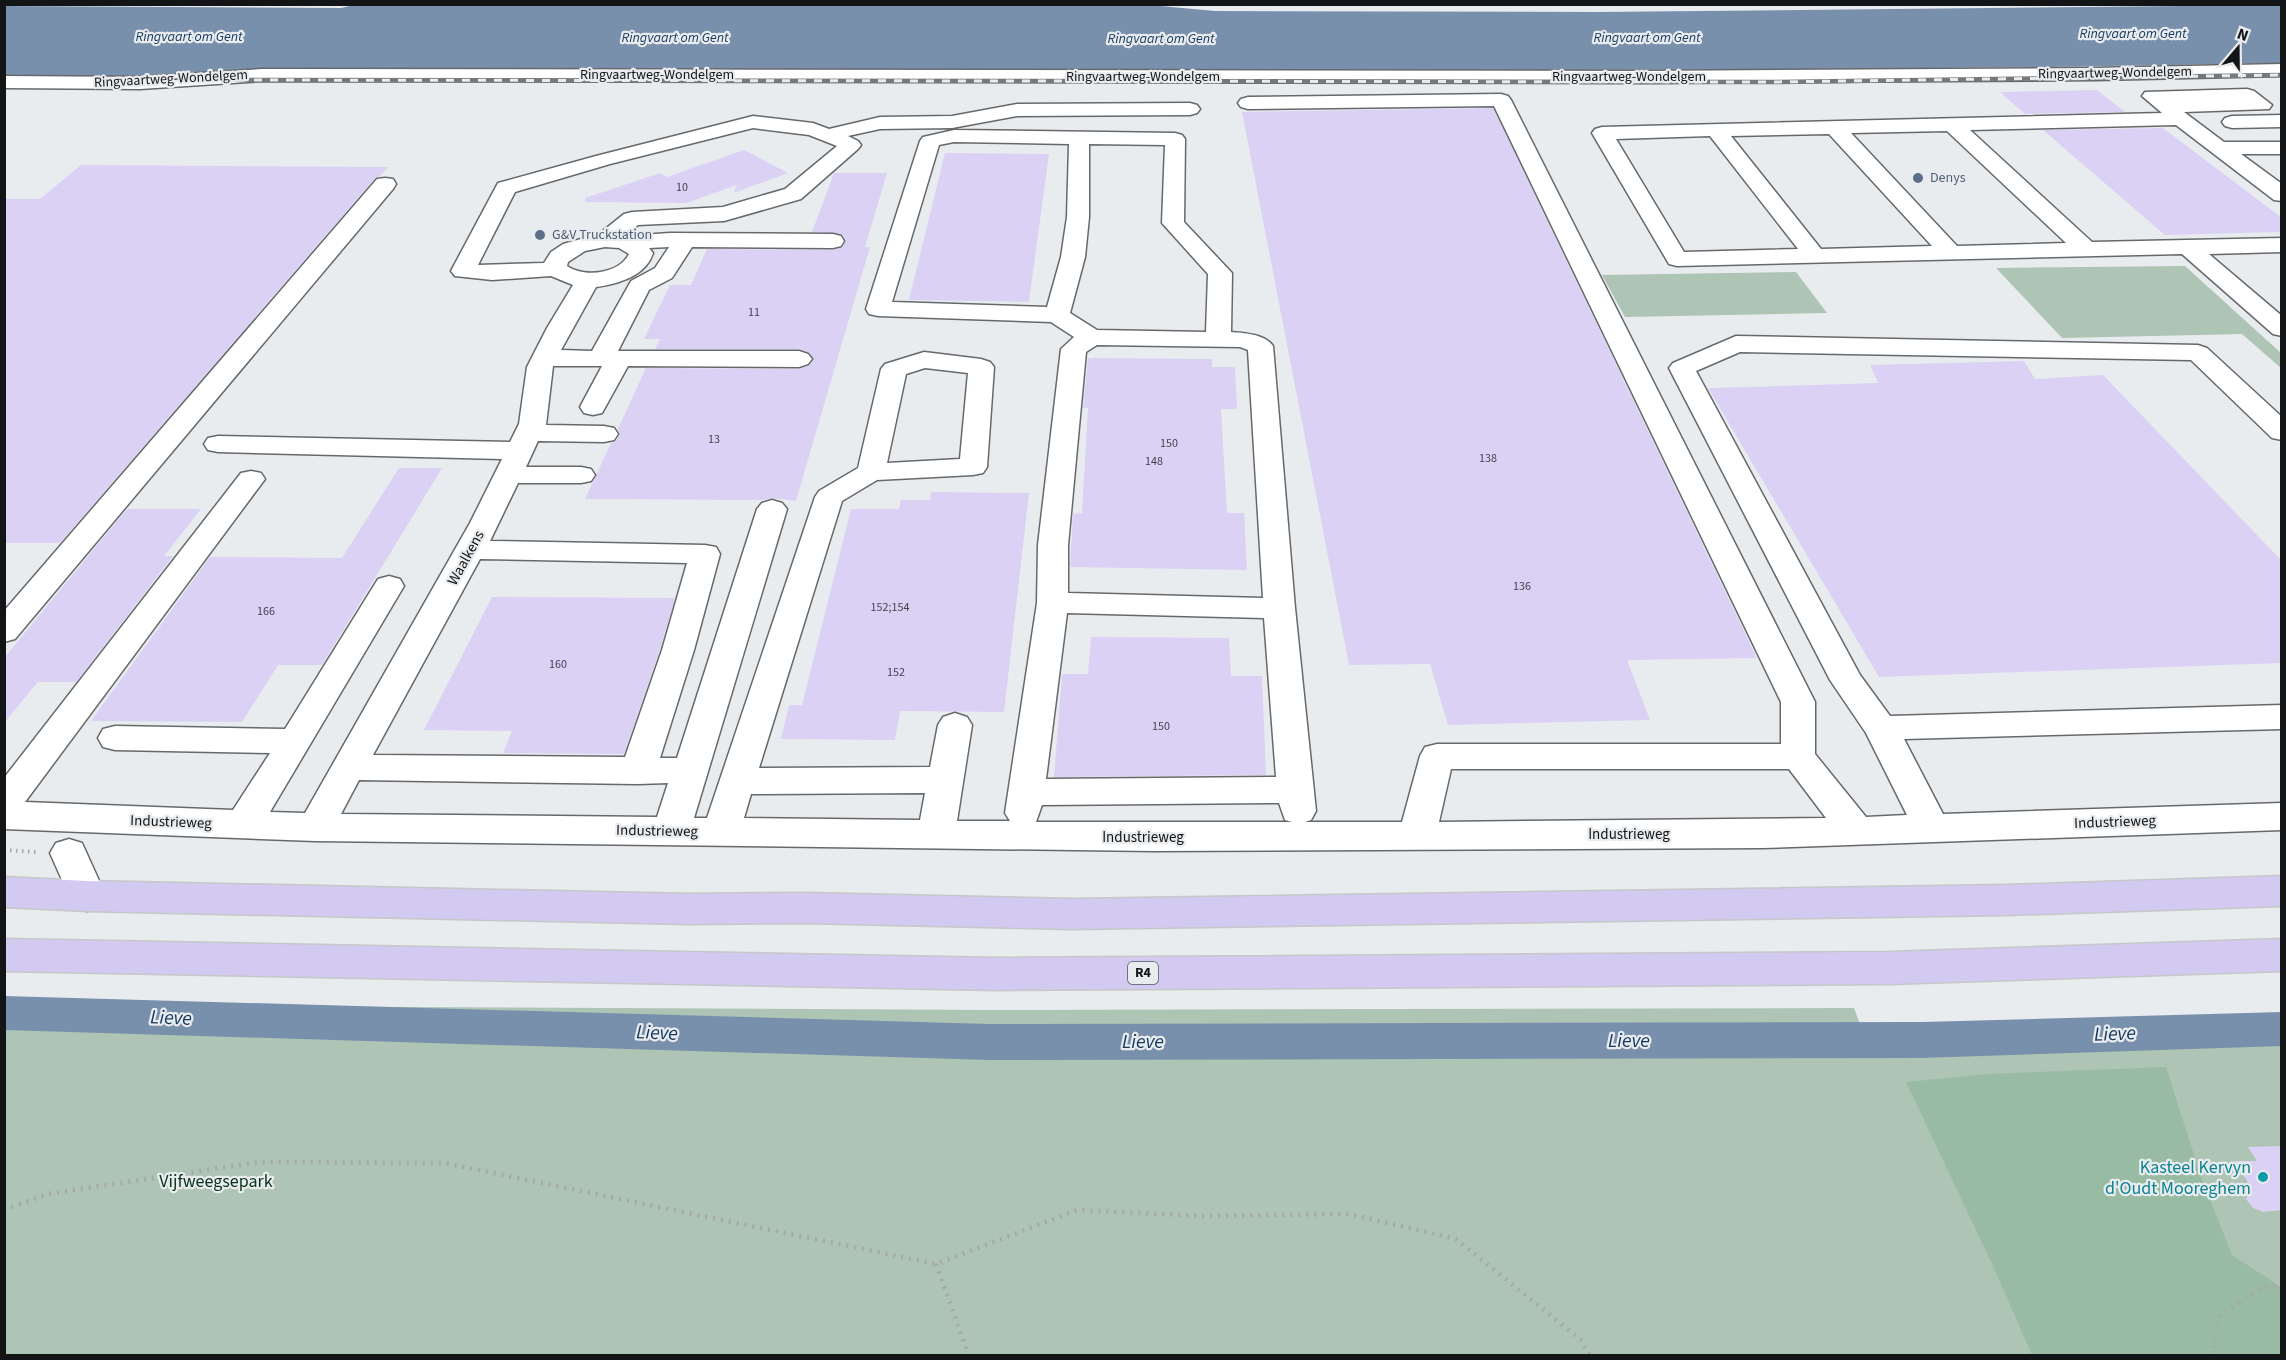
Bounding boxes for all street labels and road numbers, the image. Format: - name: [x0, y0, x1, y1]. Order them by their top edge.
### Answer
- street label: Ringvaartweg-Wondelgem: [2038, 62, 2192, 84]
- street label: Ringvaartweg-Wondelgem: [94, 65, 248, 93]
- street label: Ringvaartweg-Wondelgem: [580, 65, 734, 85]
- street label: Ringvaartweg-Wondelgem: [1066, 67, 1220, 87]
- street label: Ringvaartweg-Wondelgem: [1552, 67, 1706, 87]
- street label: Waalkens: [442, 527, 490, 589]
- street label: Industrieweg: [130, 810, 213, 834]
- street label: Industrieweg: [2074, 810, 2157, 834]
- street label: Industrieweg: [616, 820, 698, 842]
- street label: Industrieweg: [1588, 824, 1670, 845]
- street label: Industrieweg: [1102, 827, 1184, 848]
- road number: R4: [1128, 962, 1158, 984]

